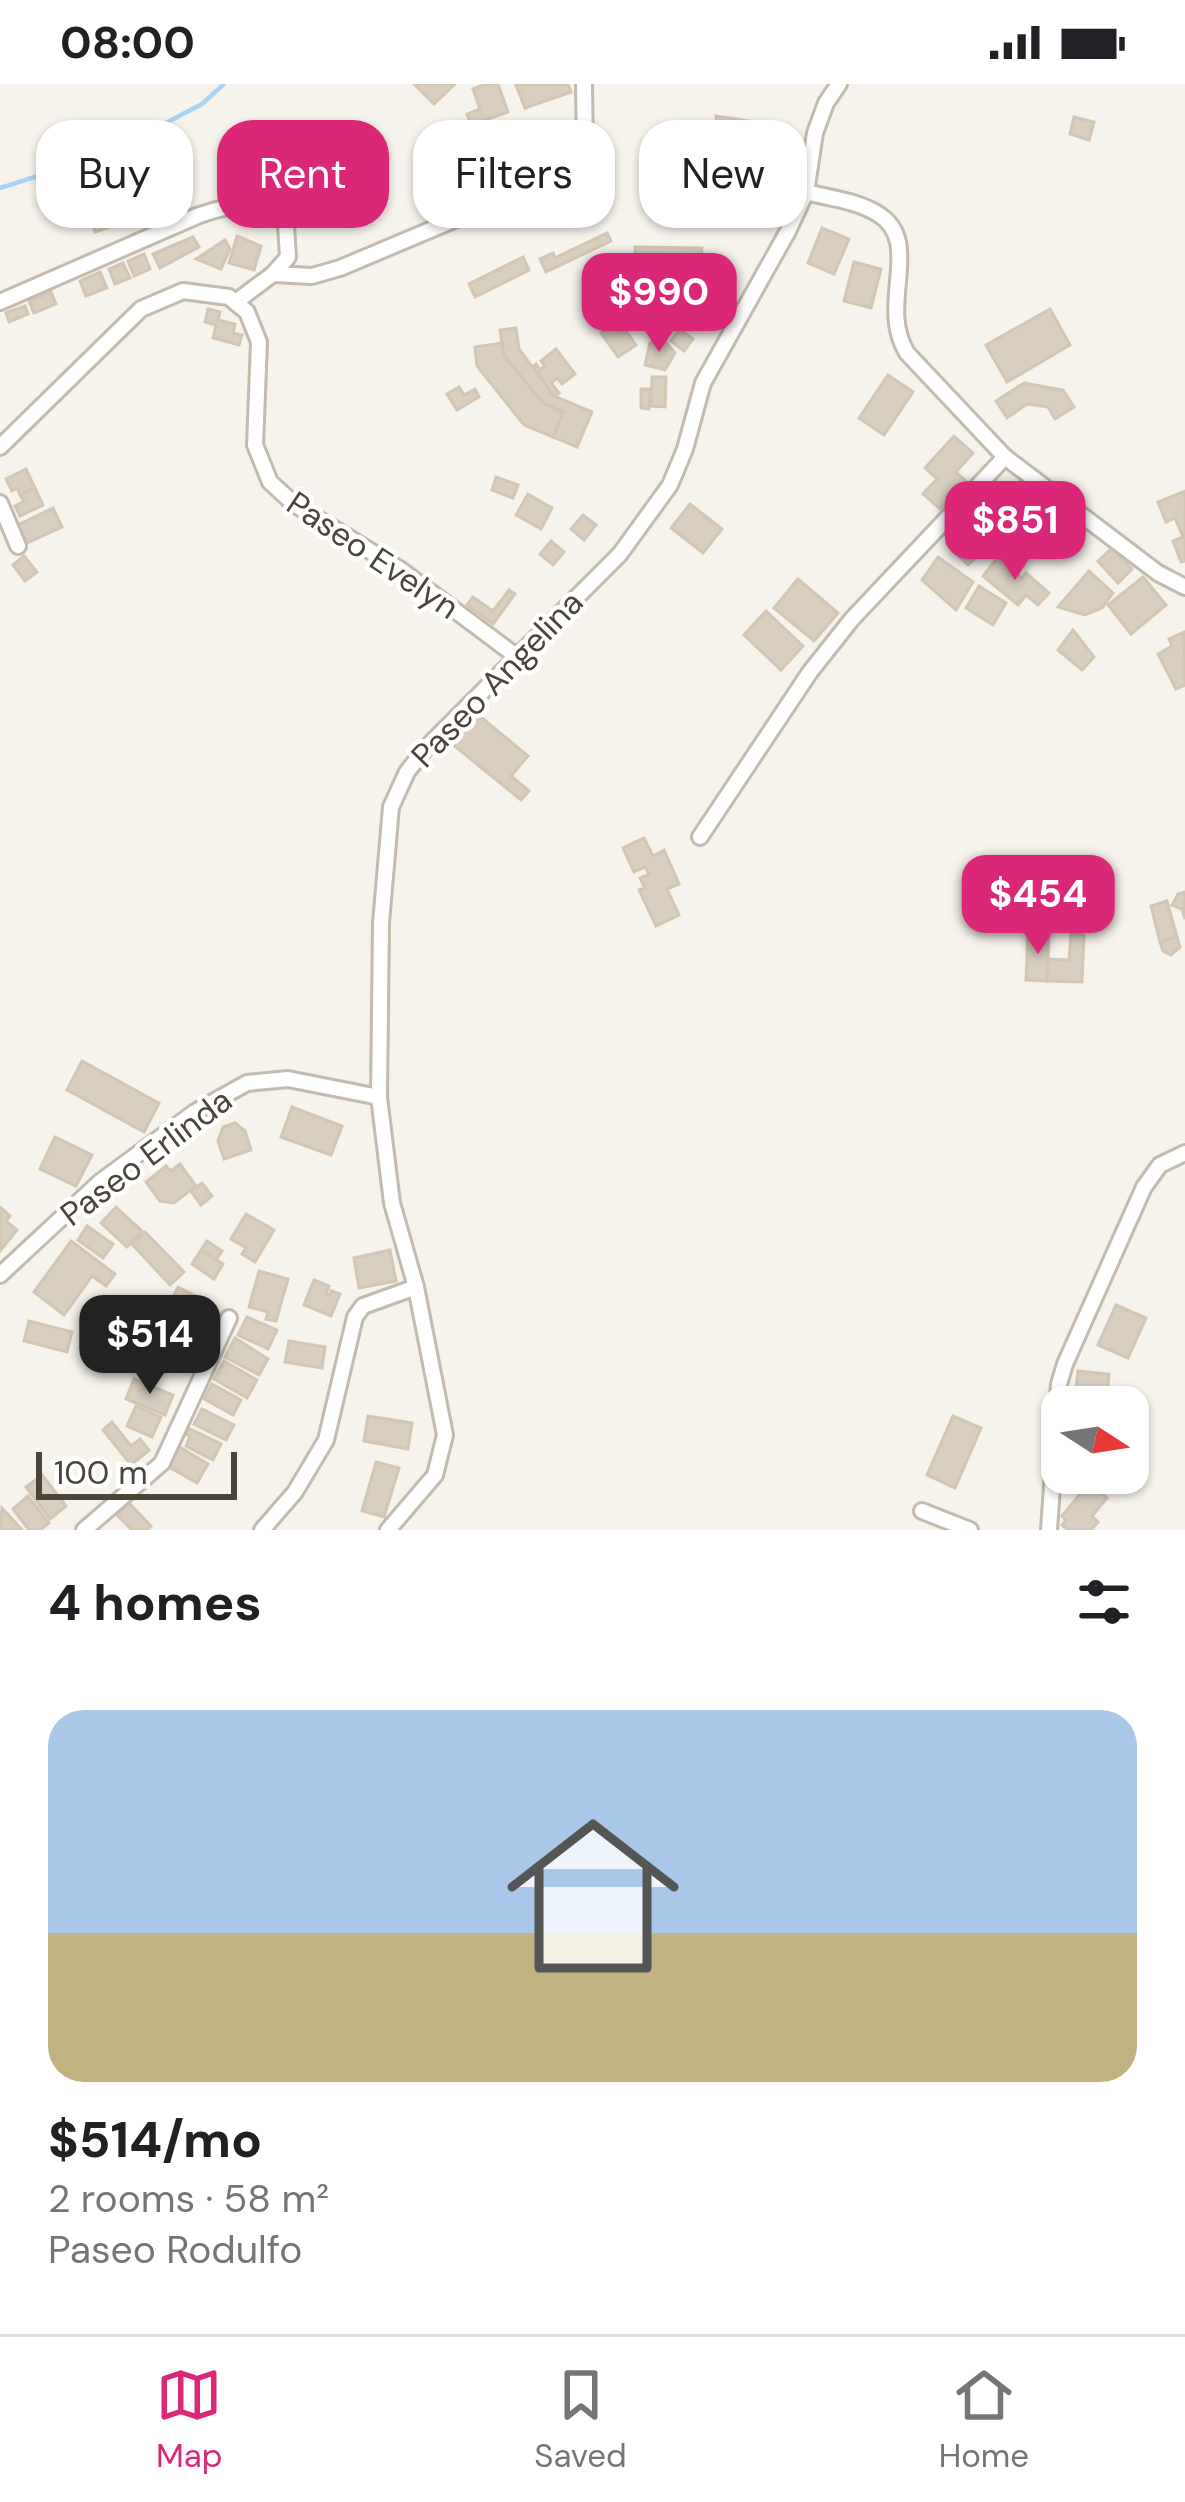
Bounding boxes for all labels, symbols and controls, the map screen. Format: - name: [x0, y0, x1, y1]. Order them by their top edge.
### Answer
- text: 08:00: [60, 13, 195, 72]
- chip: Buy: [36, 120, 193, 228]
- chip: Rent: [217, 120, 389, 228]
- chip: Filters: [413, 120, 615, 228]
- chip: New: [639, 120, 807, 228]
- pin: $990: [588, 253, 730, 355]
- text: $990: [609, 266, 709, 317]
- pin: $851: [944, 481, 1086, 583]
- street label: Paseo Evelyn: [279, 482, 467, 628]
- text: $851: [972, 494, 1058, 545]
- street label: Paseo Angelina: [402, 582, 592, 776]
- pin: $454: [967, 855, 1109, 957]
- text: $454: [989, 868, 1087, 919]
- street label: Paseo Erlinda: [52, 1079, 240, 1235]
- pin: $514: [79, 1295, 221, 1397]
- text: $514: [106, 1308, 194, 1359]
- north arrow: [1041, 1386, 1149, 1494]
- map controls: [1041, 1386, 1149, 1494]
- scale bar: [36, 1446, 237, 1499]
- text: 100 m: [54, 1451, 148, 1494]
- text: 4 homes: [48, 1569, 262, 1636]
- icon: filters: [1071, 1569, 1137, 1635]
- icon: home: [485, 1788, 701, 2004]
- text: $514/mo: [48, 2106, 262, 2173]
- text: 2 rooms · 58 m²: [48, 2173, 329, 2224]
- text: Paseo Rodulfo: [48, 2224, 302, 2275]
- tab: Map: [156, 2362, 222, 2477]
- tab: Saved: [534, 2362, 627, 2477]
- tab: Home: [939, 2362, 1029, 2477]

